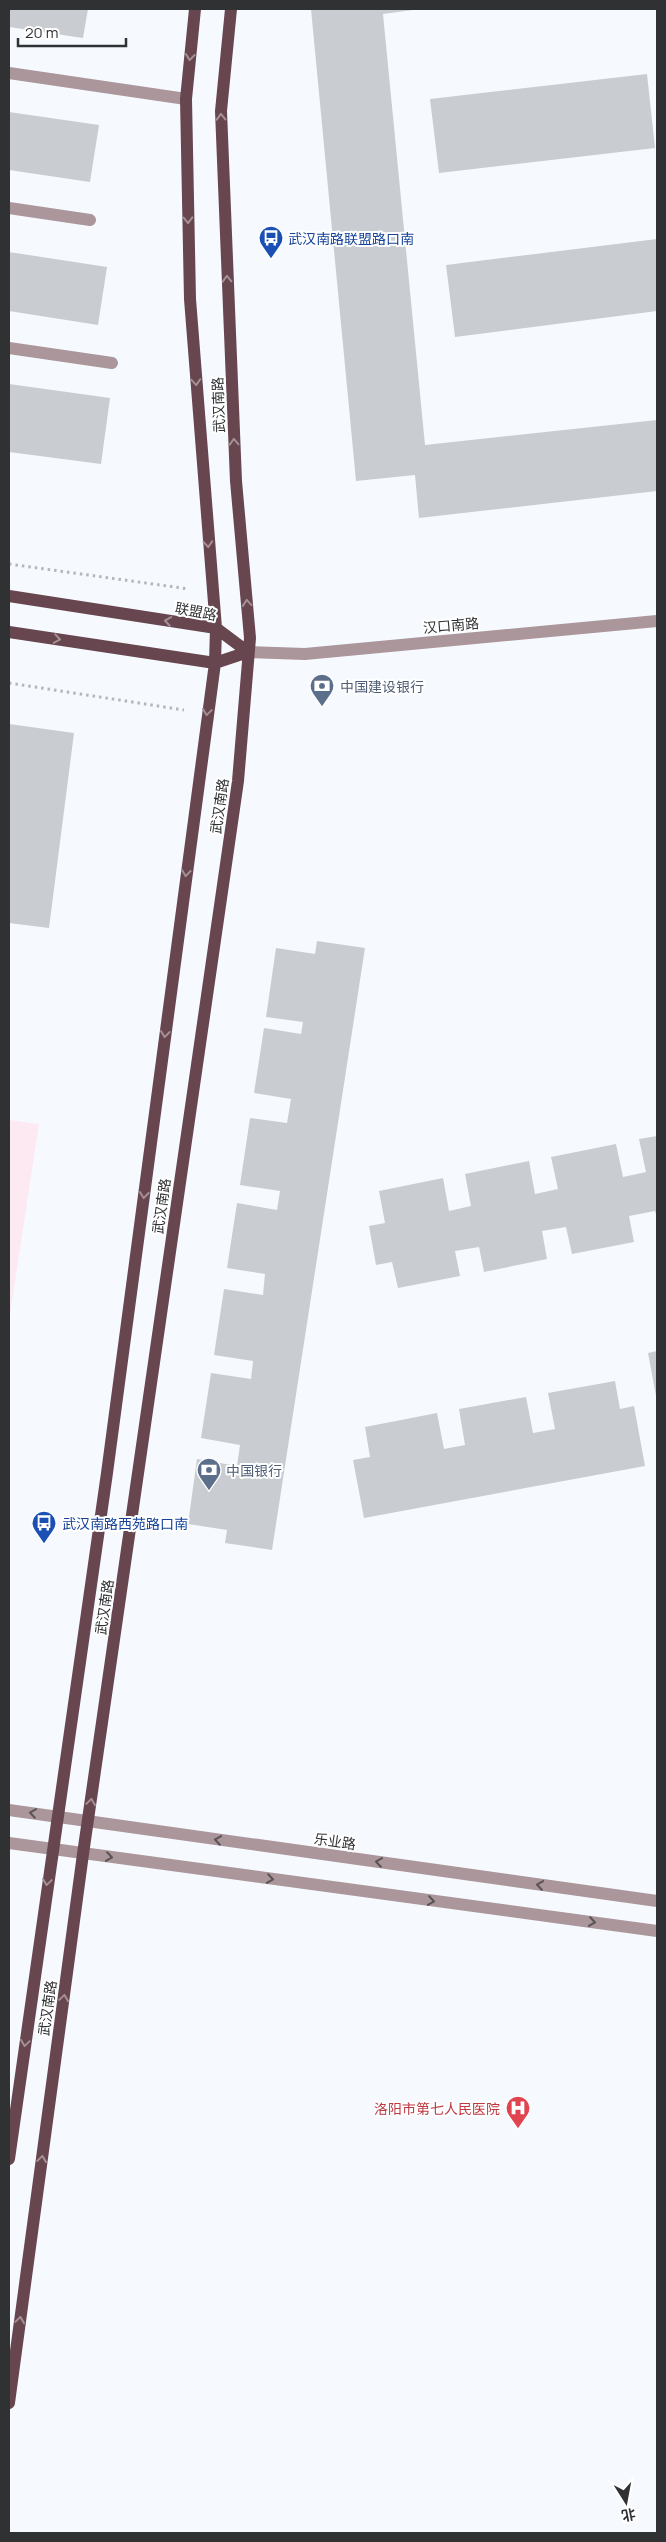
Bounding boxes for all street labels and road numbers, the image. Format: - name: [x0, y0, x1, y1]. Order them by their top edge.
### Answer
- street label: 武汉南路: [208, 377, 228, 433]
- street label: 联盟路: [174, 598, 218, 624]
- street label: 汉口南路: [422, 613, 480, 637]
- street label: 武汉南路: [206, 777, 232, 835]
- street label: 武汉南路: [148, 1177, 174, 1235]
- street label: 武汉南路: [91, 1578, 117, 1636]
- street label: 乐业路: [313, 1829, 357, 1853]
- street label: 武汉南路: [34, 1979, 60, 2037]

